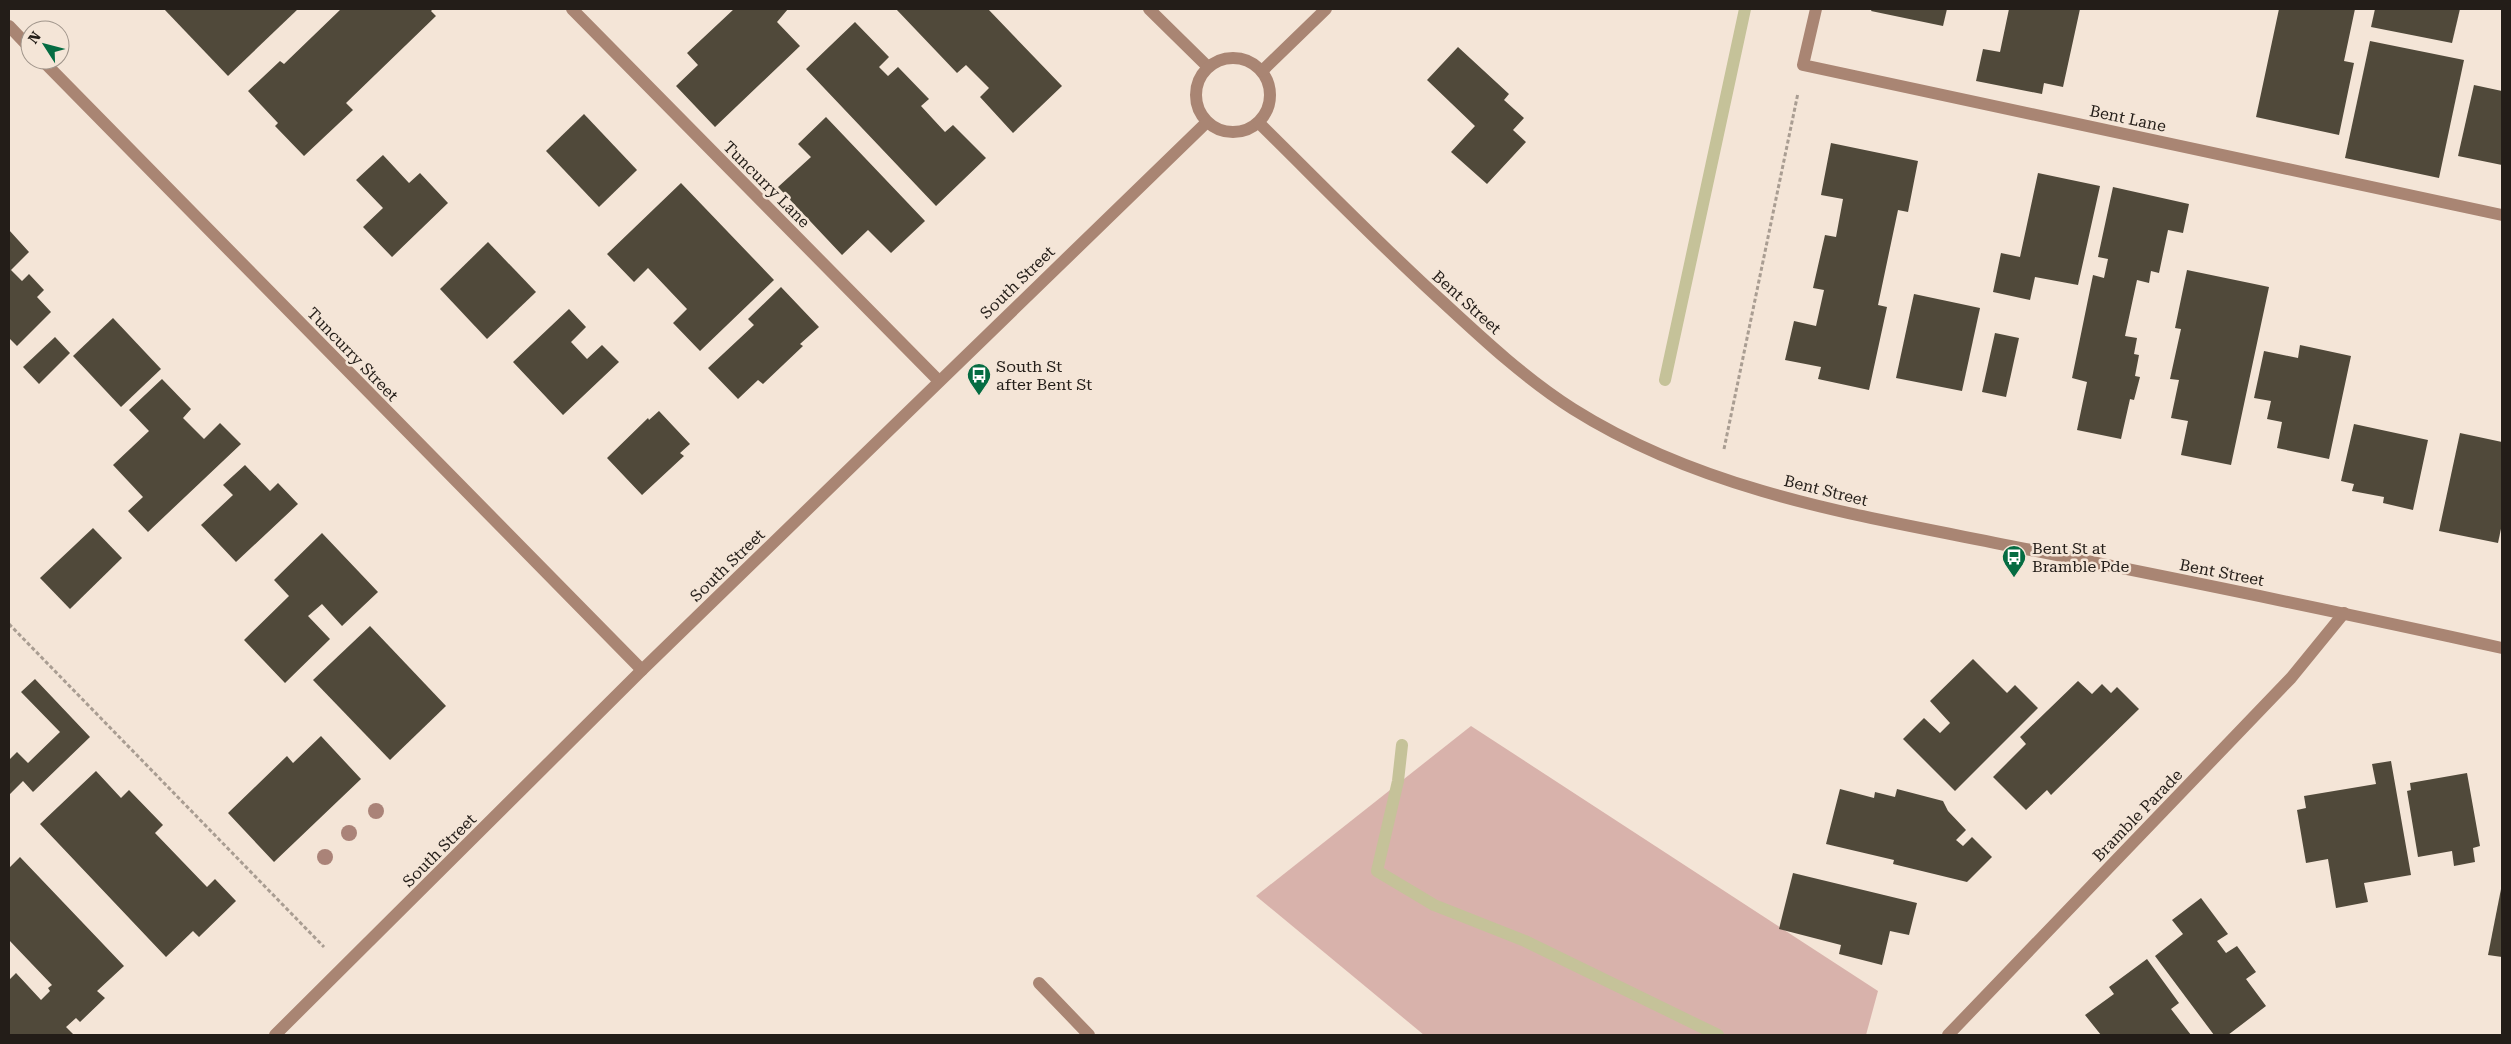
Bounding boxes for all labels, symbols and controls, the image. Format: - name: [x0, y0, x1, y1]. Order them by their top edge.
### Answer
- north arrow: [20, 20, 70, 70]
- text: N: [25, 28, 44, 46]
- street label: Bent Lane: [2088, 101, 2168, 136]
- street label: Tuncurry Lane: [719, 137, 814, 232]
- street label: South Street: [976, 242, 1059, 323]
- street label: Bent Street: [1428, 267, 1505, 338]
- street label: Tuncurry Street: [303, 304, 402, 405]
- place label: South St after Bent St: [996, 357, 1092, 394]
- bus stop icon: South St after Bent St: [966, 362, 992, 396]
- street label: Bent Street: [1782, 471, 1870, 510]
- street label: South Street: [686, 525, 769, 606]
- place label: Bent St at Bramble Pde: [2032, 539, 2129, 576]
- bus stop icon: Bent St at Bramble Pde: [2001, 544, 2027, 578]
- street label: Bent Street: [2178, 555, 2266, 590]
- street label: Bramble Parade: [2089, 765, 2186, 865]
- street label: South Street: [399, 810, 480, 891]

